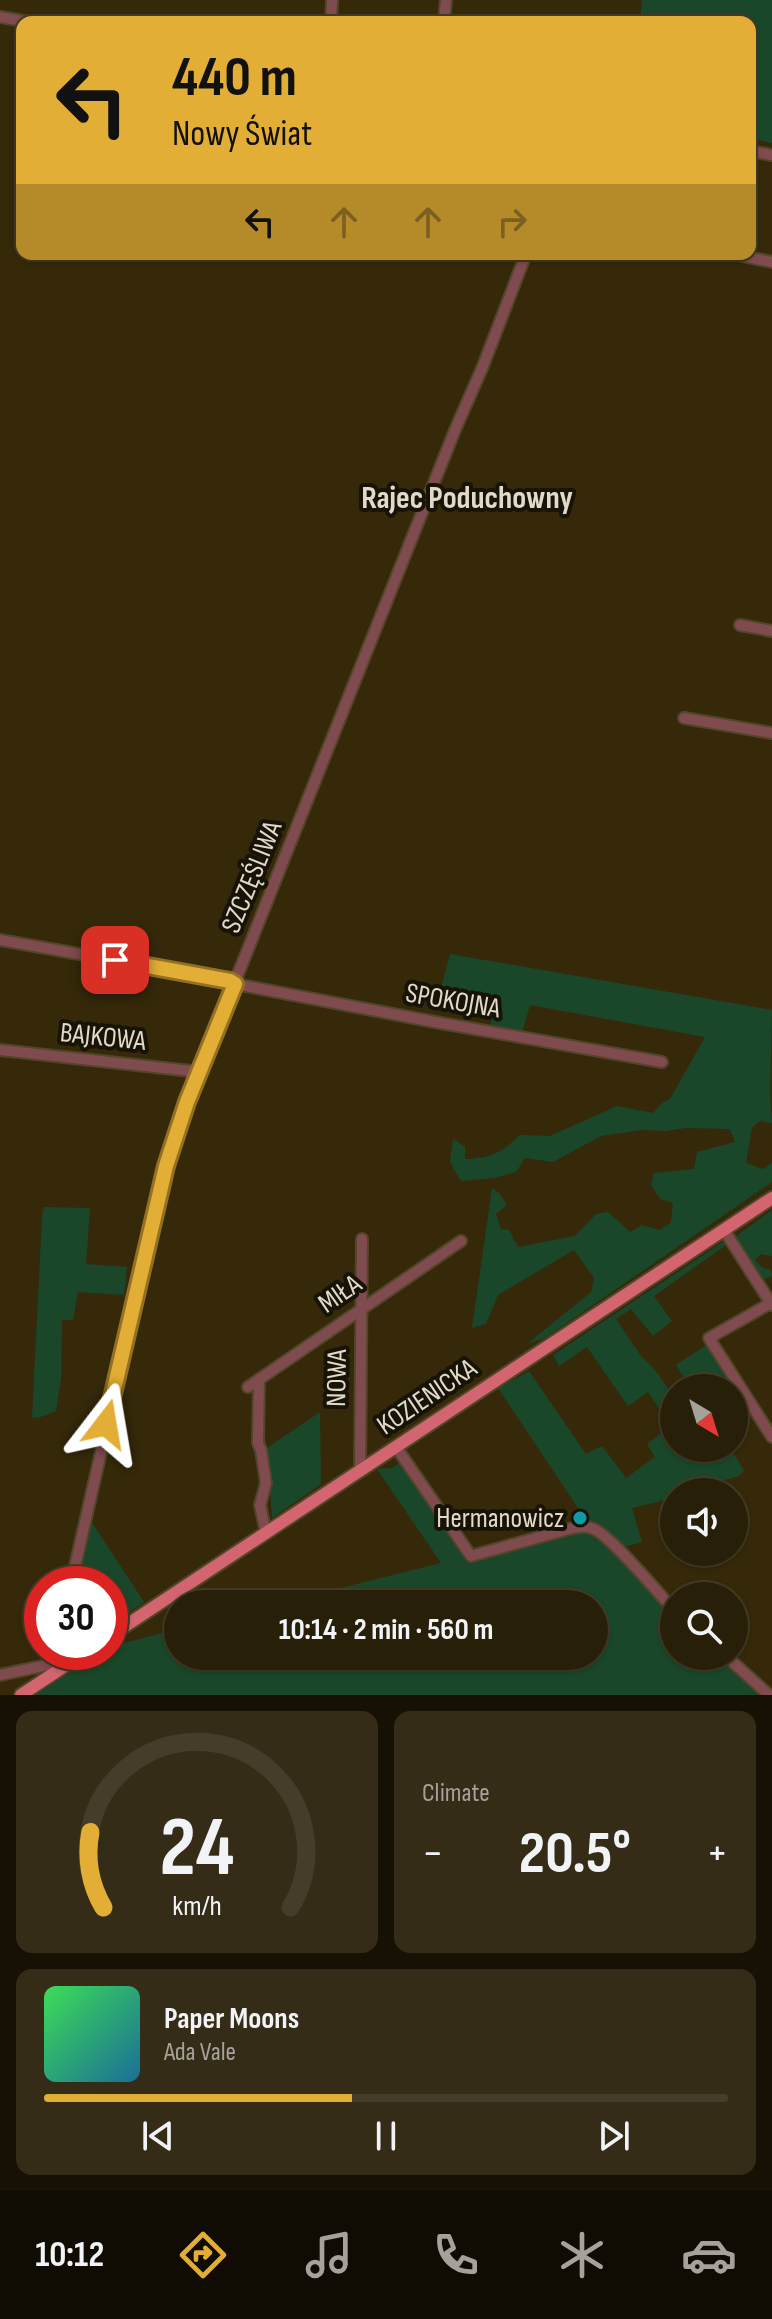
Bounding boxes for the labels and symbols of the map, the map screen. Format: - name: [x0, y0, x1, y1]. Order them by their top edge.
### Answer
- district label: Rajec Poduchowny: [361, 479, 573, 518]
- street label: SZCZĘŚLIWA: [215, 815, 290, 938]
- pin: [81, 926, 149, 994]
- street label: SPOKOJNA: [403, 976, 504, 1026]
- street label: BAJKOWA: [59, 1016, 148, 1058]
- street label: MIŁA: [312, 1267, 369, 1320]
- street label: NOWA: [320, 1348, 354, 1407]
- street label: KOZIENICKA: [371, 1351, 484, 1442]
- north arrow: [660, 1374, 748, 1462]
- position arrow: [64, 1382, 148, 1466]
- place label: Hermanowicz: [436, 1502, 564, 1535]
- marker: Hermanowicz: [571, 1509, 589, 1527]
- speed limit sign: 30: [24, 1566, 128, 1670]

